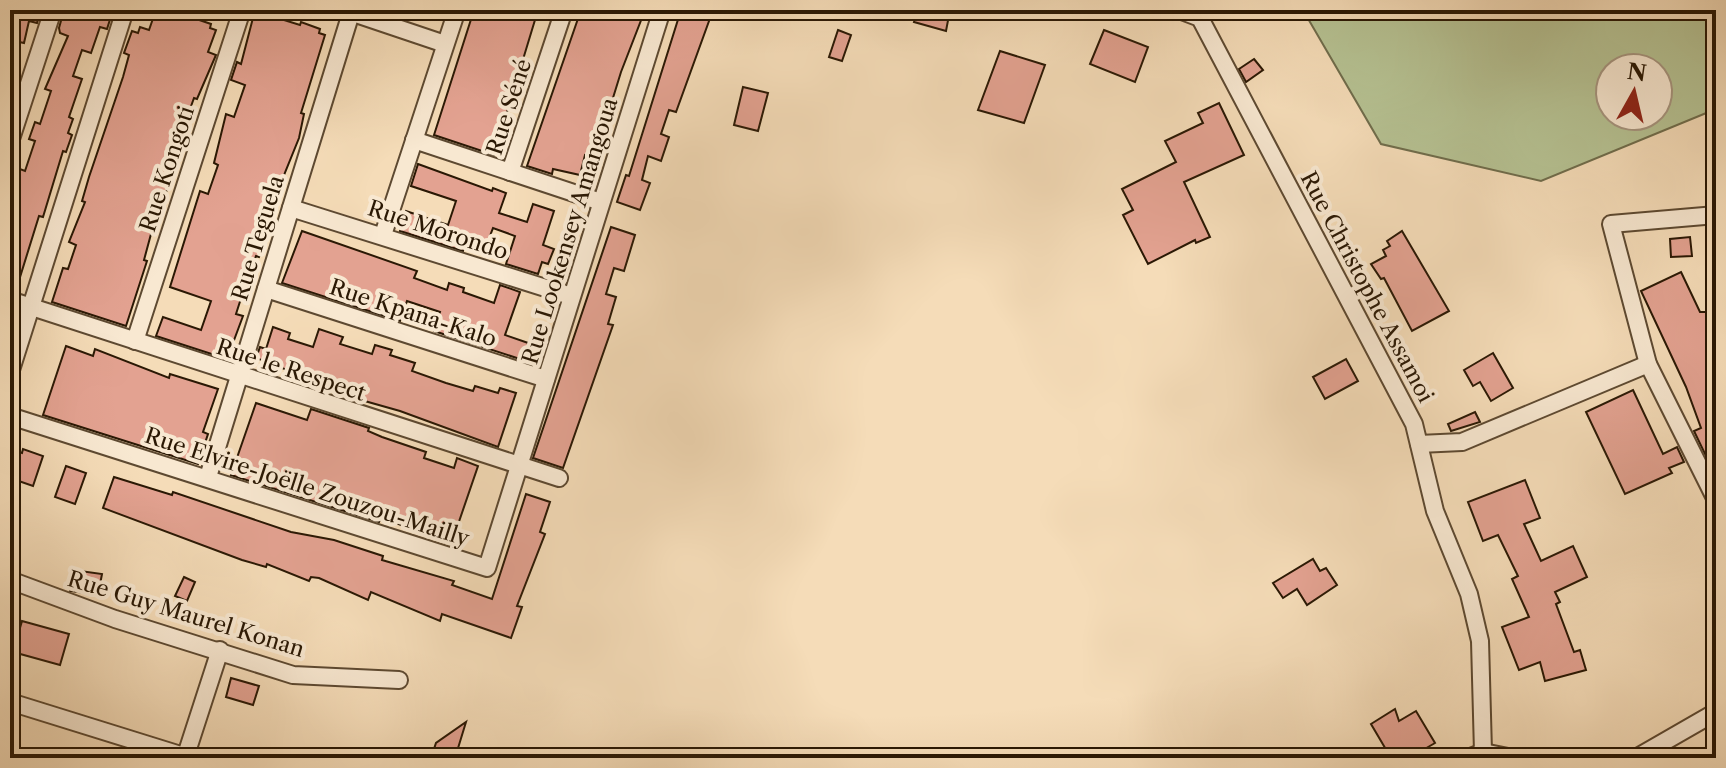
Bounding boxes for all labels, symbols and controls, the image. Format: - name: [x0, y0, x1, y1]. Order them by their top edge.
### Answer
- north arrow: [1594, 52, 1674, 132]
- street label: Rue Séné: [481, 56, 537, 158]
- text: N: [1625, 58, 1648, 87]
- street label: Rue Lookensey Amangoua: [517, 94, 624, 368]
- street label: Rue Kongoti: [134, 102, 200, 235]
- street label: Rue Christophe Assamoi: [1295, 167, 1440, 407]
- street label: Rue Teguela: [226, 172, 290, 304]
- street label: Rue Morondo: [364, 195, 512, 265]
- street label: Rue Kpana-Kalo: [326, 273, 500, 353]
- street label: Rue le Respect: [213, 333, 369, 407]
- street label: Rue Elvire-Joëlle Zouzou-Mailly: [141, 422, 473, 553]
- street label: Rue Guy Maurel Konan: [64, 565, 308, 663]

